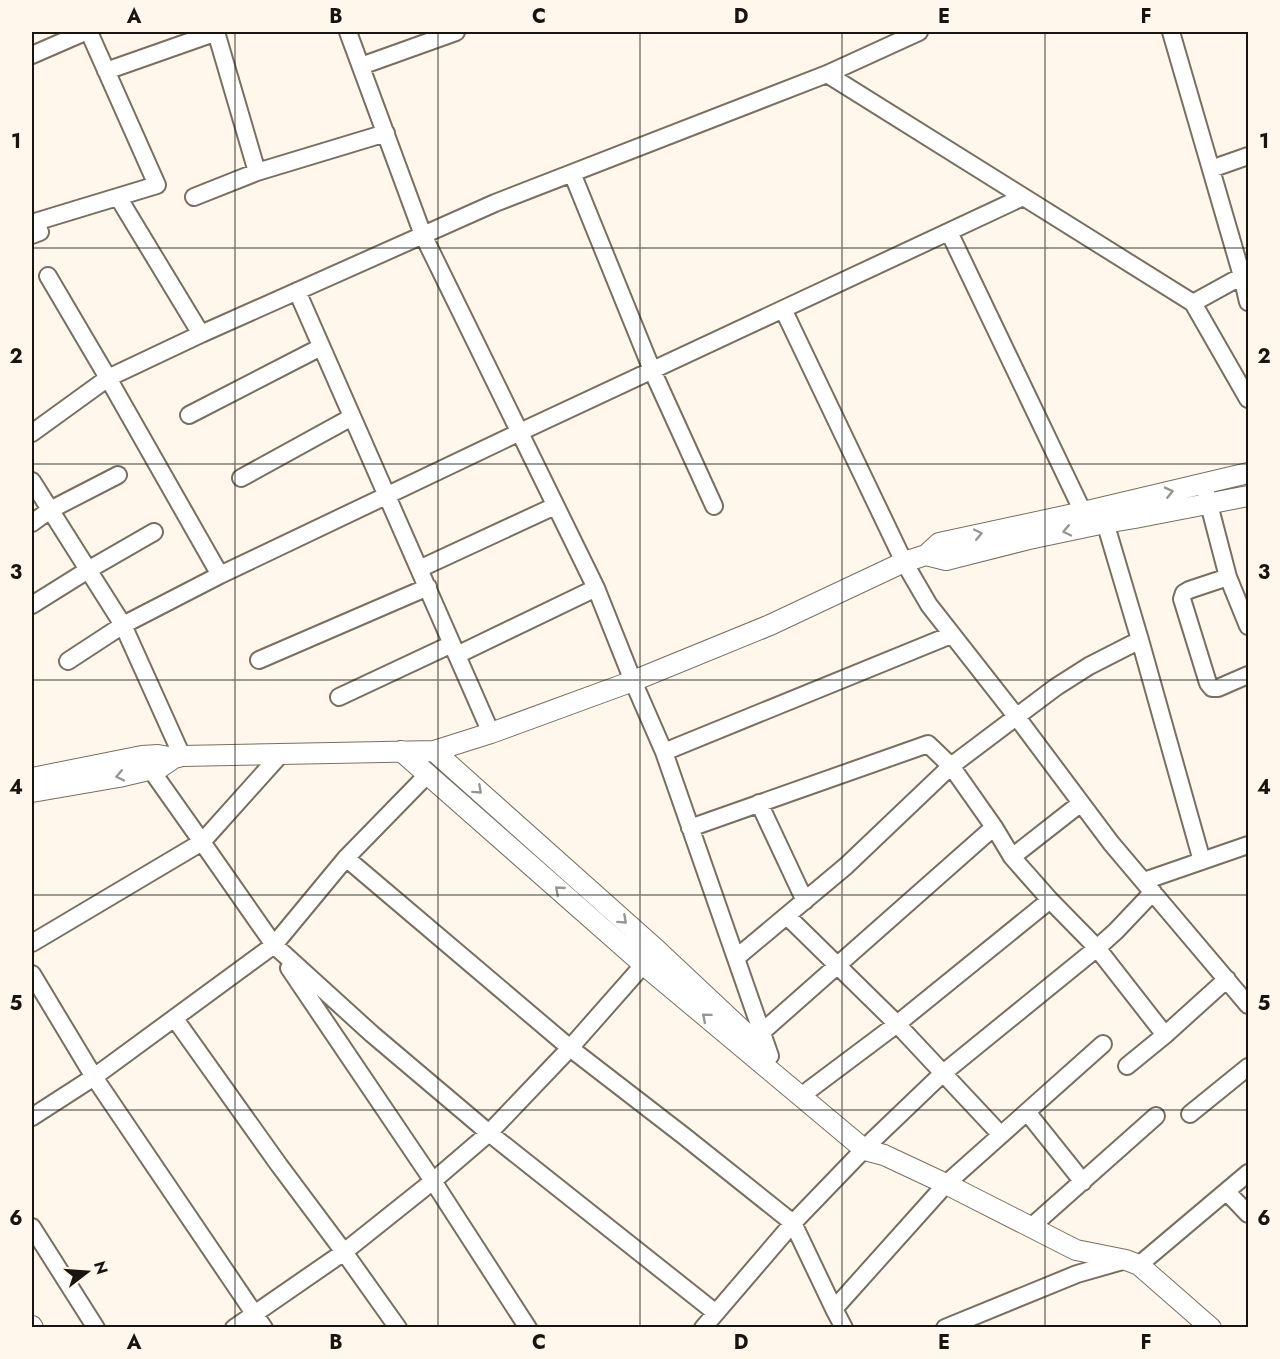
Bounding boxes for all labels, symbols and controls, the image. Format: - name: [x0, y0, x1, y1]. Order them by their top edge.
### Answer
- text: A: [126, 2, 142, 31]
- text: B: [329, 2, 343, 31]
- text: C: [532, 2, 546, 31]
- text: D: [734, 2, 748, 31]
- text: E: [938, 2, 950, 31]
- text: F: [1140, 2, 1152, 31]
- text: 1: [11, 127, 21, 156]
- text: 1: [1259, 127, 1269, 156]
- text: 2: [9, 342, 23, 371]
- text: 2: [1257, 342, 1271, 371]
- one-way arrow: [1163, 486, 1173, 499]
- one-way arrow: [1063, 523, 1073, 536]
- one-way arrow: [973, 528, 983, 541]
- text: 3: [10, 558, 22, 587]
- text: 3: [1258, 558, 1270, 587]
- one-way arrow: [115, 769, 125, 782]
- text: 4: [9, 773, 23, 802]
- text: 4: [1257, 773, 1271, 802]
- one-way arrow: [471, 783, 482, 794]
- one-way arrow: [555, 886, 565, 897]
- one-way arrow: [616, 913, 627, 924]
- text: 5: [10, 989, 23, 1018]
- text: 5: [1258, 989, 1271, 1018]
- one-way arrow: [702, 1013, 713, 1024]
- text: 6: [9, 1204, 23, 1233]
- text: 6: [1257, 1204, 1271, 1233]
- north arrow: [57, 1242, 117, 1302]
- text: N: [88, 1258, 114, 1277]
- text: A: [126, 1328, 142, 1357]
- text: B: [329, 1328, 343, 1357]
- text: C: [532, 1328, 546, 1357]
- text: D: [734, 1328, 748, 1357]
- text: E: [938, 1328, 950, 1357]
- text: F: [1140, 1328, 1152, 1357]

